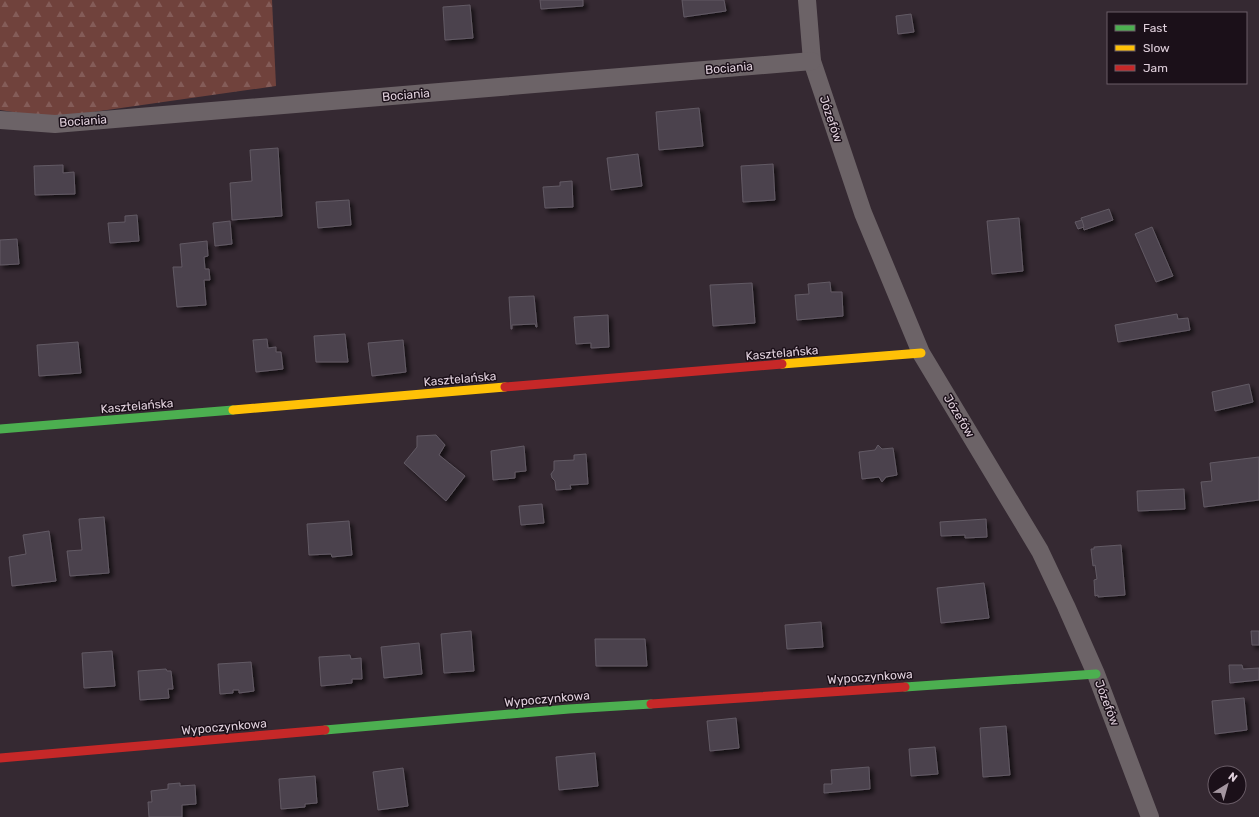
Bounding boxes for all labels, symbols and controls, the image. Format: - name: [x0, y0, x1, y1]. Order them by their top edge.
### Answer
- legend: [1107, 12, 1247, 84]
- text: Fast: [1143, 21, 1167, 35]
- text: Slow: [1143, 41, 1170, 55]
- street label: Bociania: [705, 59, 753, 77]
- text: Jam: [1143, 61, 1168, 75]
- street label: Bociania: [382, 86, 430, 104]
- street label: Józefów: [817, 94, 846, 144]
- street label: Bociania: [59, 112, 107, 130]
- street label: Kasztelańska: [745, 343, 819, 363]
- street label: Kasztelańska: [423, 369, 497, 389]
- street label: Józefów: [941, 392, 978, 440]
- street label: Kasztelańska: [100, 396, 174, 416]
- street label: Wypoczynkowa: [827, 667, 913, 687]
- street label: Józefów: [1092, 678, 1122, 728]
- street label: Wypoczynkowa: [504, 688, 590, 710]
- street label: Wypoczynkowa: [181, 716, 267, 738]
- north arrow: [1207, 765, 1247, 805]
- text: N: [1226, 770, 1240, 785]

